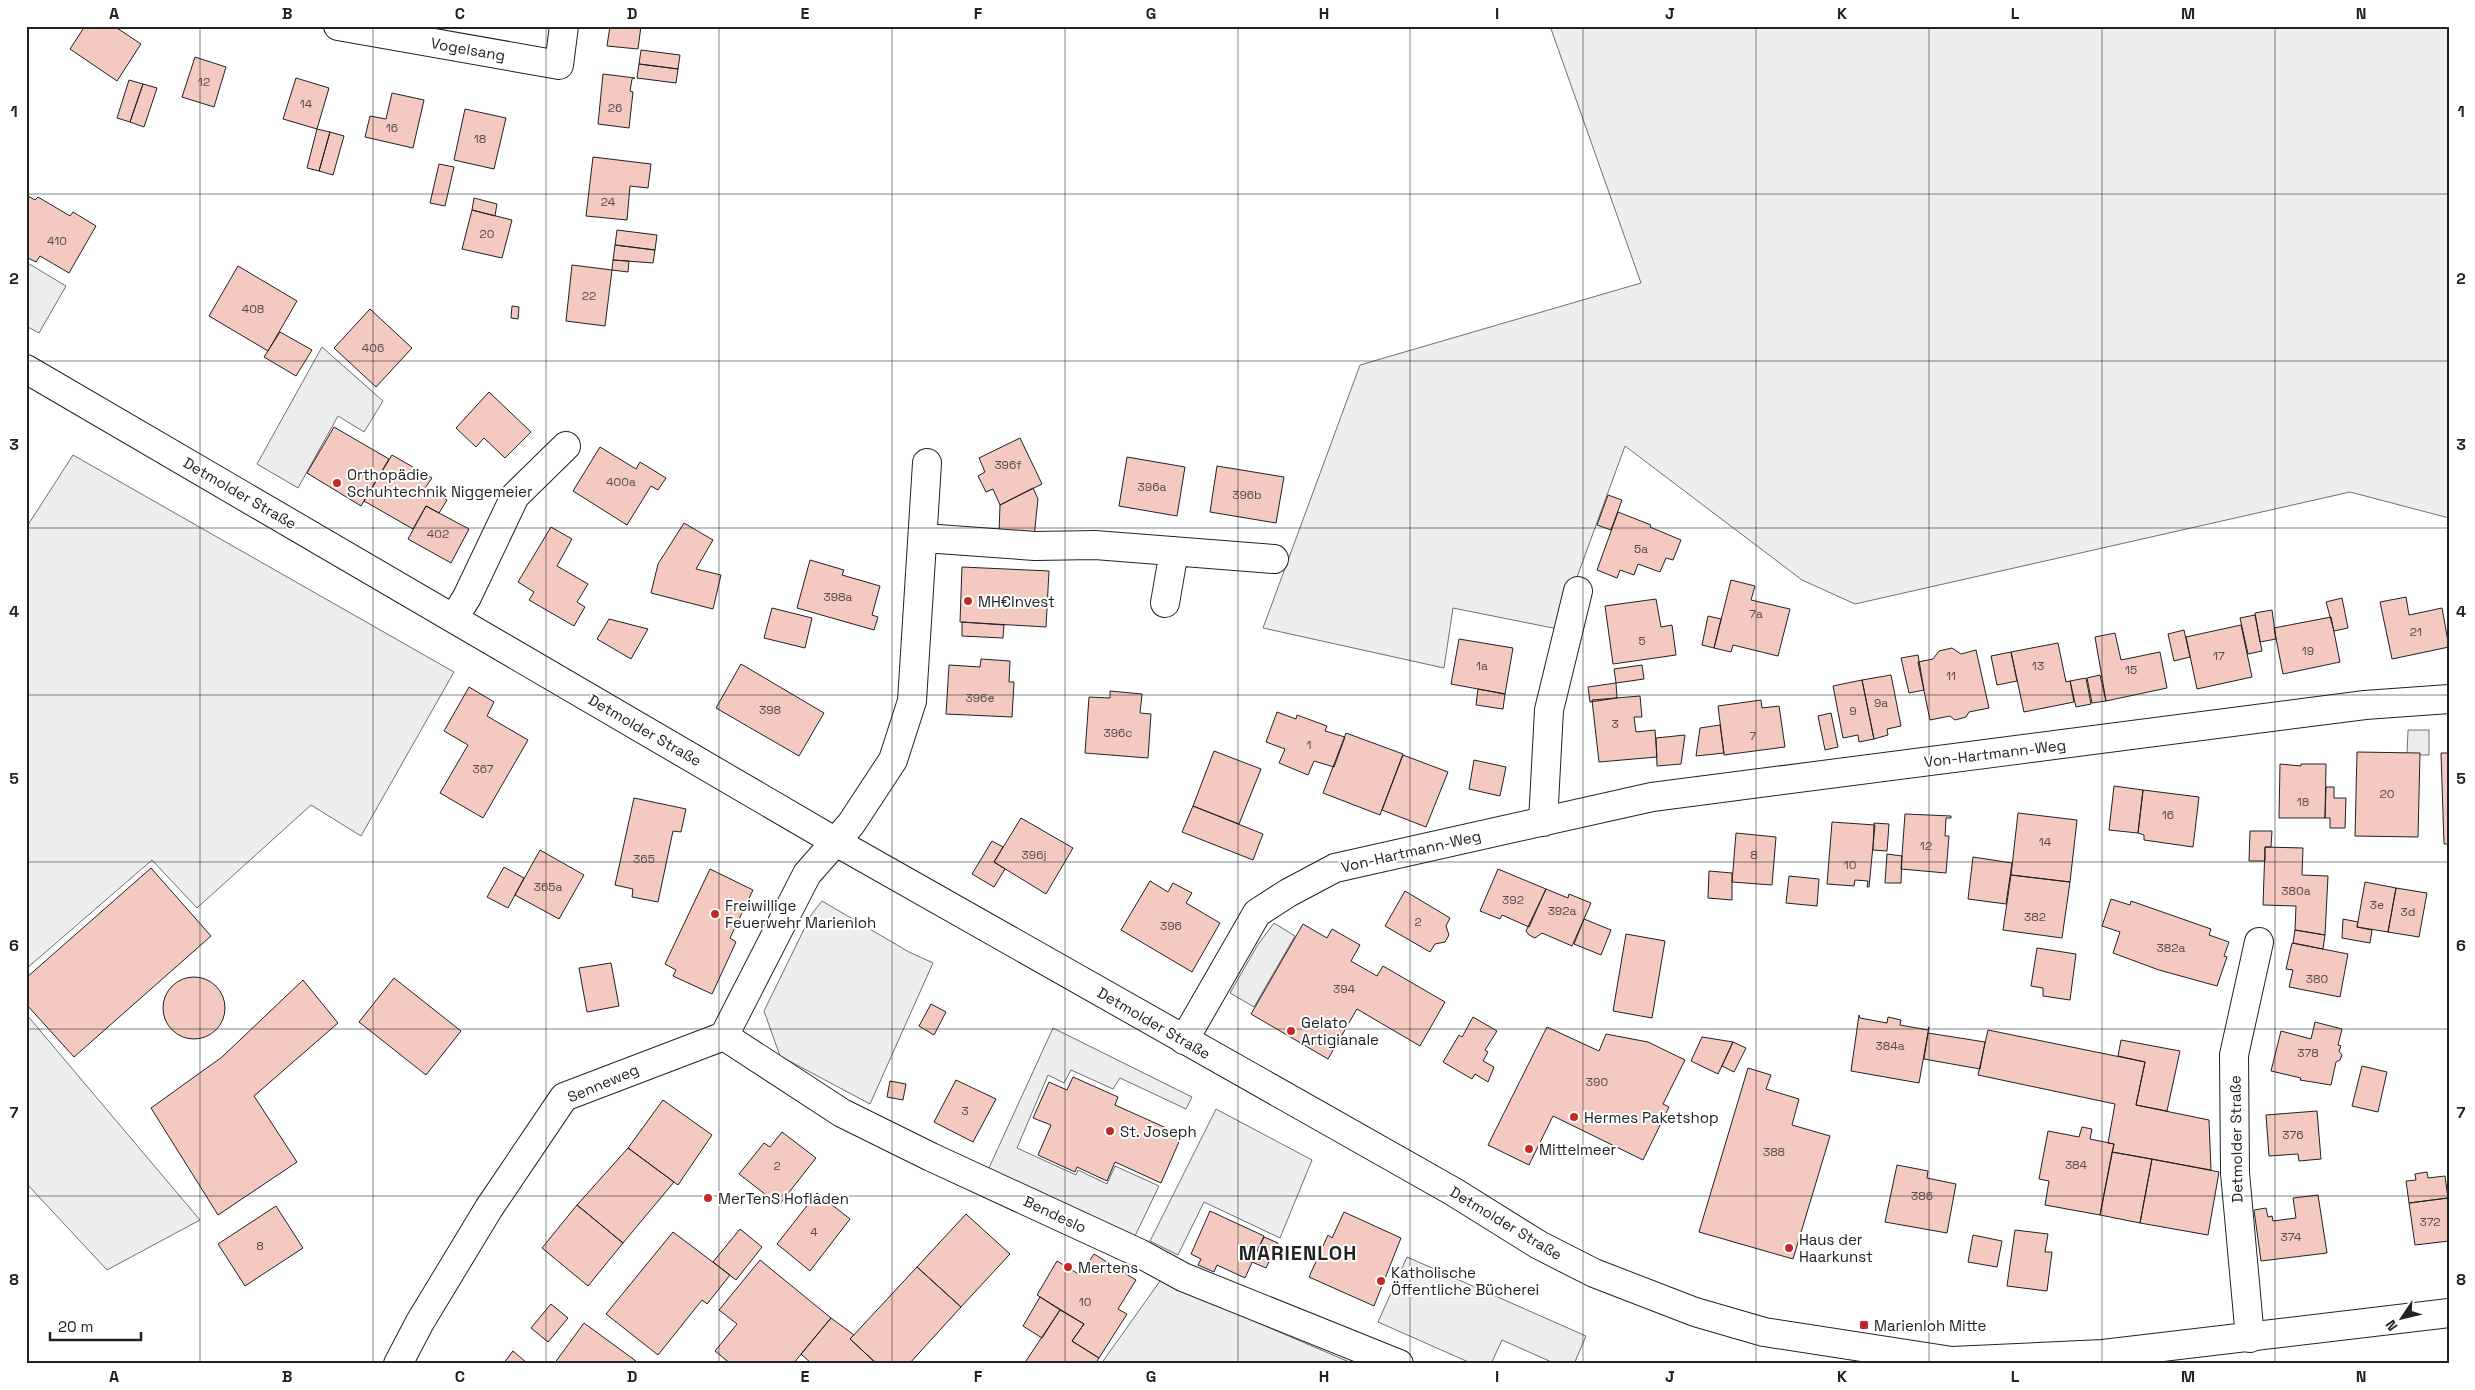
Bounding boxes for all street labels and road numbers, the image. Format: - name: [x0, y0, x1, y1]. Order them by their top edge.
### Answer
- street label: Vogelsang: [429, 33, 507, 65]
- street label: Detmolder Straße: [180, 453, 300, 533]
- street label: Detmolder Straße: [585, 690, 705, 770]
- street label: Von-Hartmann-Weg: [1923, 735, 2067, 771]
- street label: Von-Hartmann-Weg: [1339, 826, 1483, 876]
- street label: Detmolder Straße: [1094, 983, 1214, 1063]
- street label: Senneweg: [565, 1059, 641, 1107]
- street label: Detmolder Straße: [2225, 1075, 2247, 1203]
- street label: Detmolder Straße: [1446, 1182, 1566, 1264]
- street label: Bendeslo: [1020, 1191, 1090, 1237]

